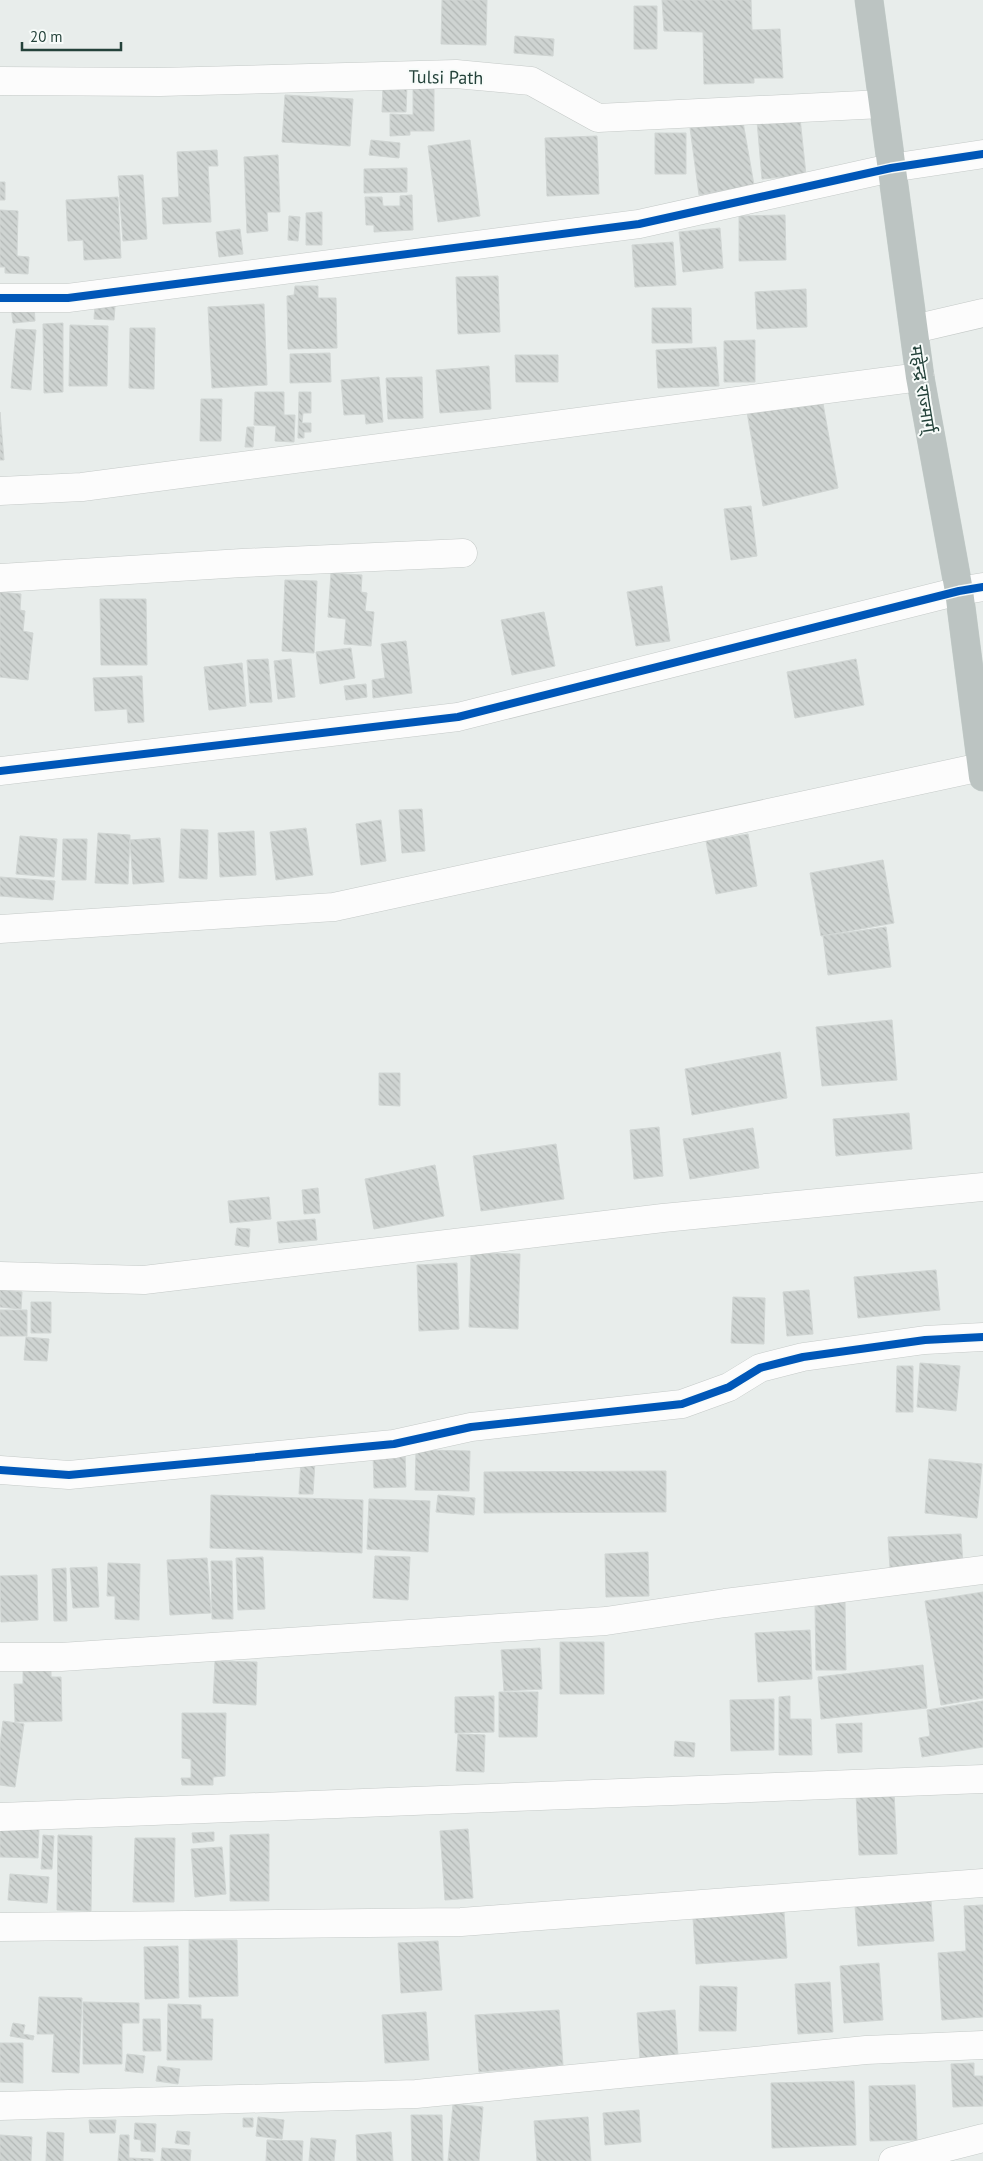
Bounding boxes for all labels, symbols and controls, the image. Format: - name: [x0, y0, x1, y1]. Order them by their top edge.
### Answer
- scale bar: [22, 20, 121, 52]
- text: 20 m: [30, 27, 63, 46]
- street label: Tulsi Path: [409, 65, 483, 89]
- street label: महेन्द्र राज्मार्ग्: [905, 344, 942, 437]

